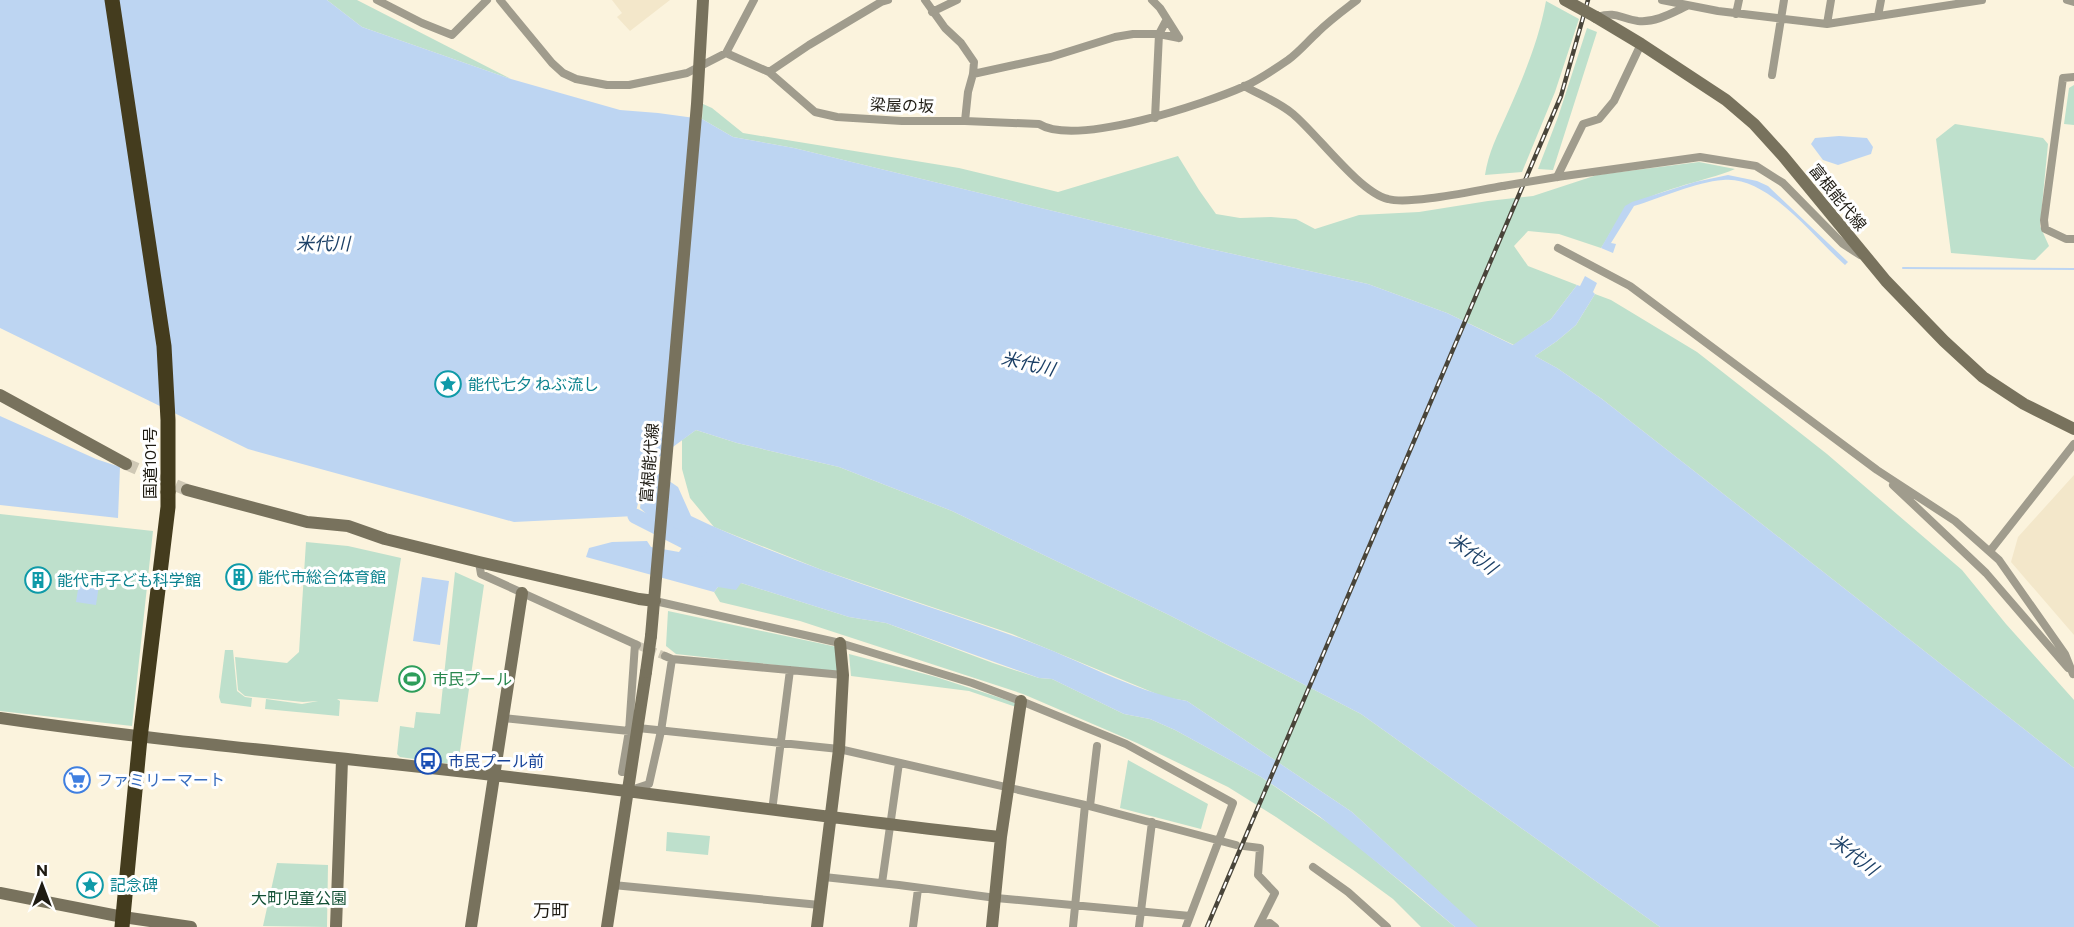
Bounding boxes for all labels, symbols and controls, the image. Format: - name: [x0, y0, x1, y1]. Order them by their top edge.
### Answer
- street label: 梁屋の坂: [870, 94, 934, 115]
- street label: 富根能代線: [1806, 160, 1871, 234]
- water label: 米代川: [296, 232, 352, 254]
- water label: 米代川: [999, 346, 1059, 380]
- place icon: 能代七夕 ねぶ流し: [433, 369, 463, 399]
- place label: 能代七夕 ねぶ流し: [468, 374, 599, 393]
- street label: 富根能代線: [636, 422, 661, 504]
- street label: 国道101号: [140, 427, 159, 499]
- water label: 米代川: [1446, 528, 1503, 580]
- building icon: 能代市総合体育館: [224, 562, 254, 592]
- building icon: 能代市子ども科学館: [23, 565, 53, 595]
- place label: 能代市総合体育館: [258, 567, 386, 586]
- place label: 能代市子ども科学館: [57, 570, 201, 589]
- sports icon: 市民プール: [397, 664, 427, 694]
- place label: 市民プール: [432, 669, 512, 688]
- bus stop icon: 市民プール前: [413, 746, 443, 776]
- place label: 市民プール前: [448, 751, 544, 770]
- supermarket icon: ファミリーマート: [62, 765, 92, 795]
- place label: ファミリーマート: [97, 770, 225, 789]
- water label: 米代川: [1827, 829, 1884, 881]
- north arrow: [12, 855, 72, 915]
- text: N: [36, 860, 48, 879]
- place icon: 記念碑: [75, 870, 105, 900]
- place label: 記念碑: [110, 875, 158, 894]
- park label: 大町児童公園: [251, 888, 347, 907]
- district label: 万町: [533, 899, 569, 921]

